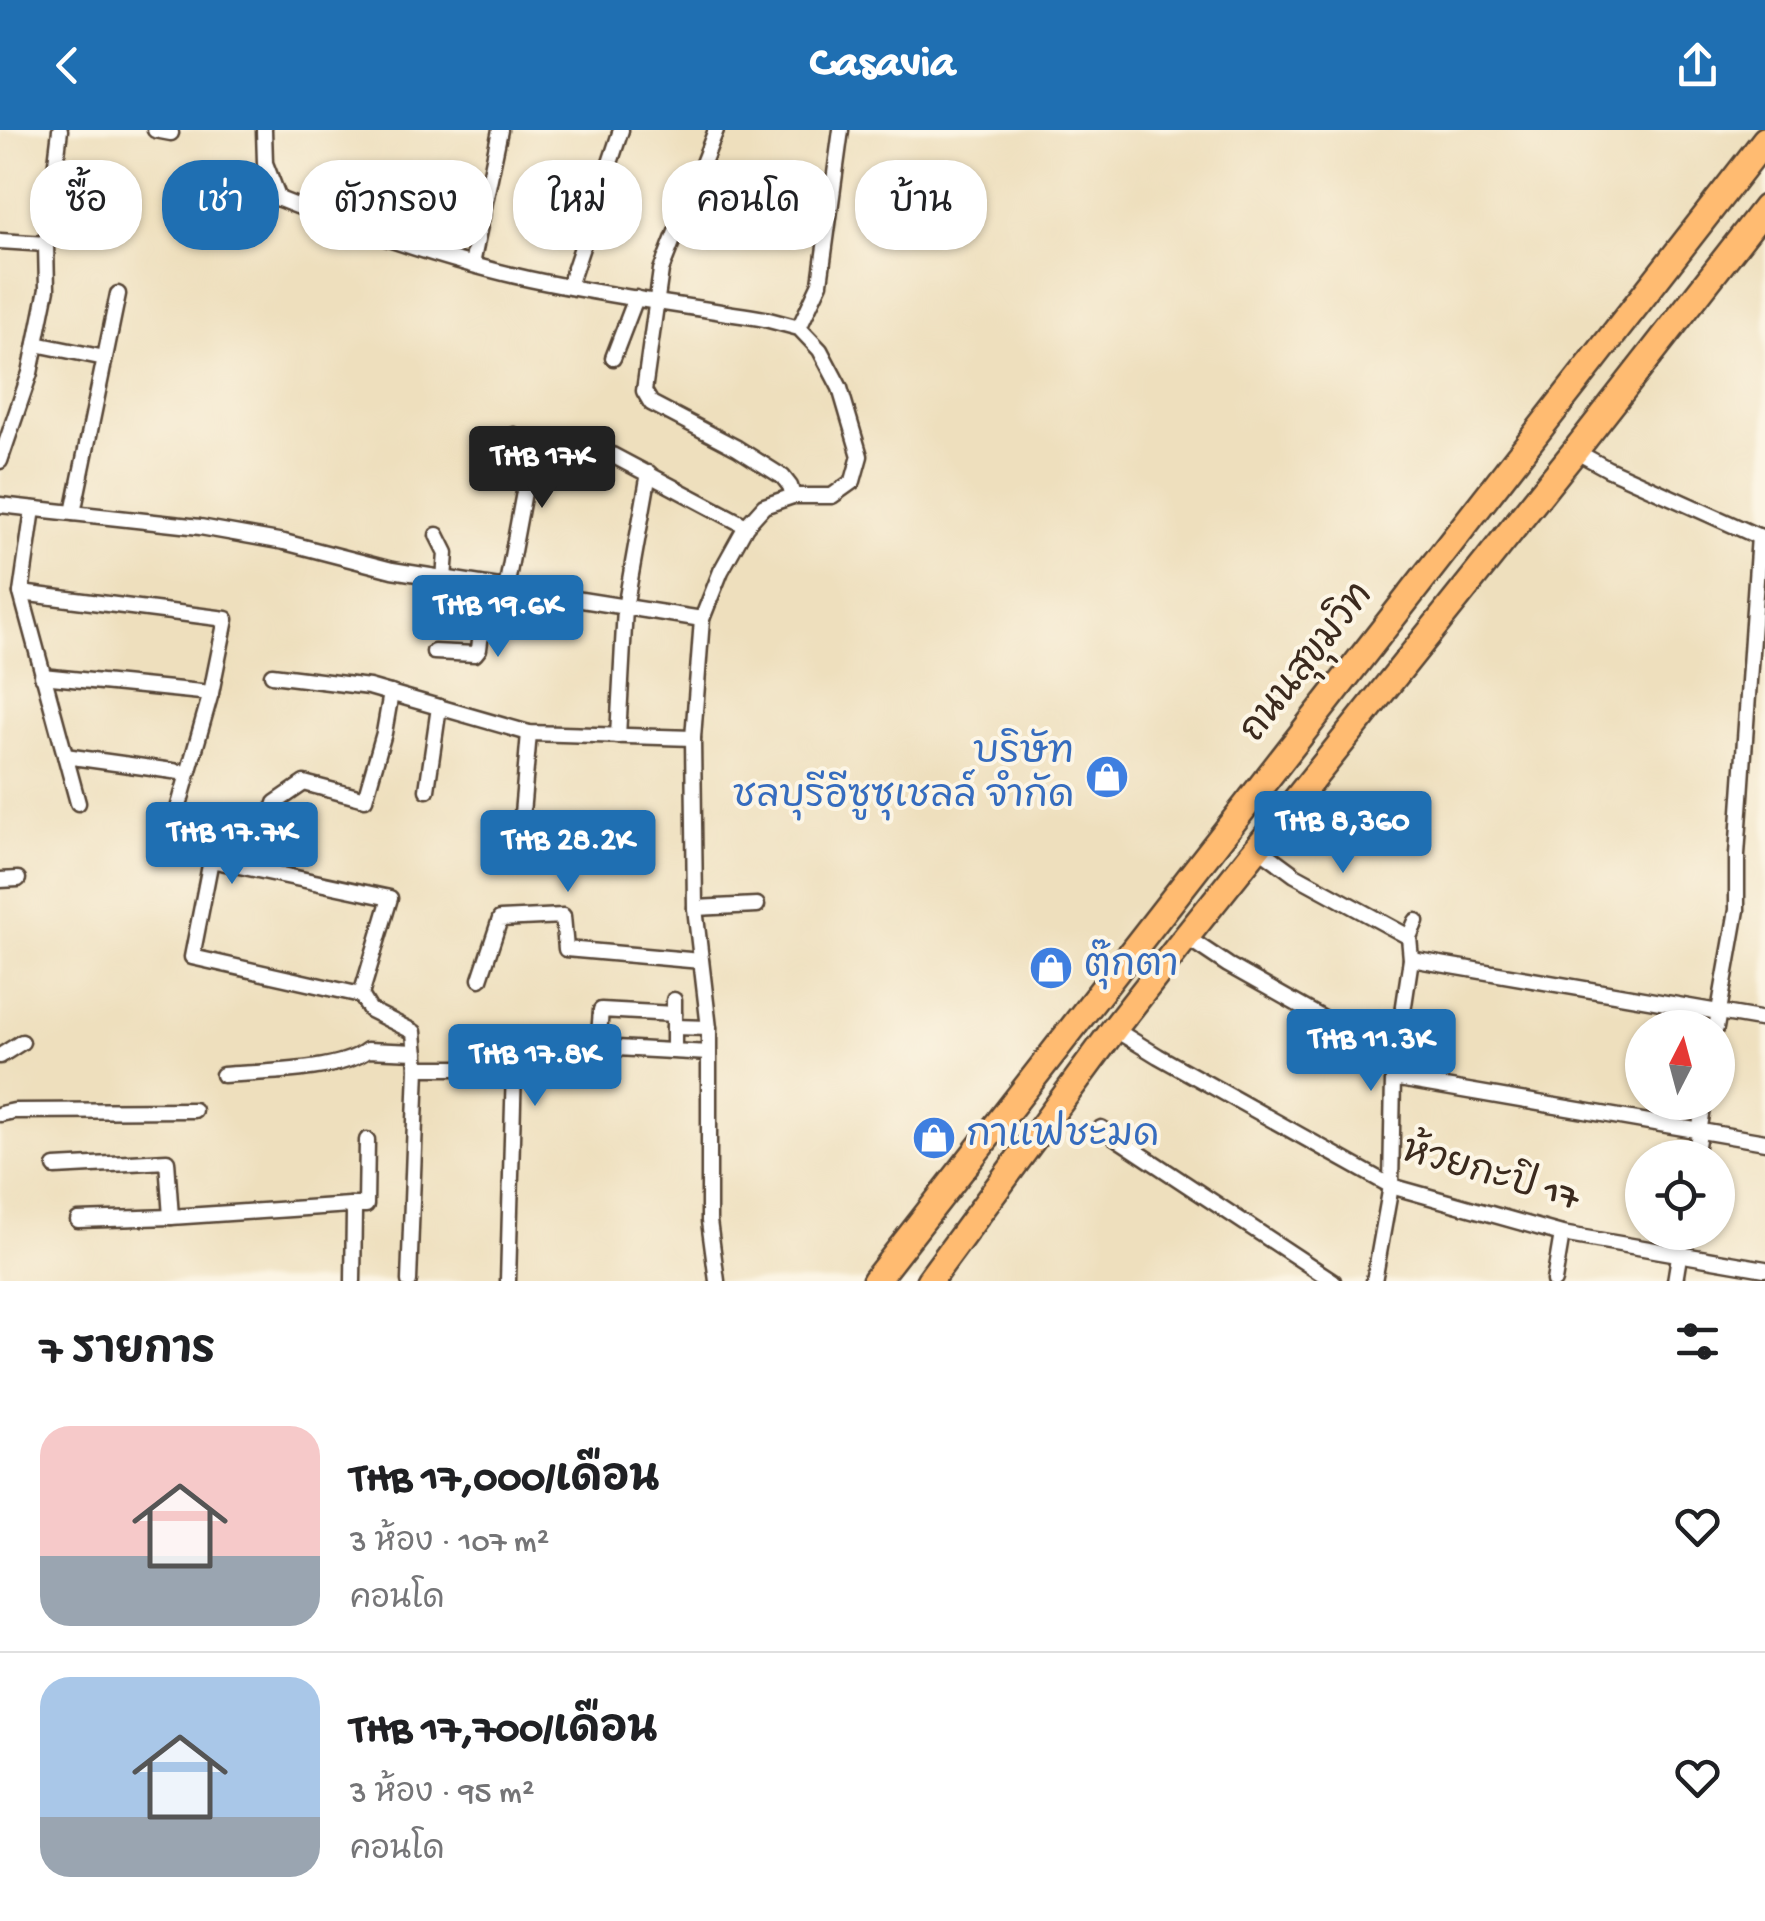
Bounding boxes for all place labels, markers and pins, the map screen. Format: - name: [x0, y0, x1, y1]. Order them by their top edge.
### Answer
- pin: THB 17K: [450, 426, 634, 511]
- pin: THB 19.6K: [384, 575, 612, 660]
- place label: บริษัท ชลบุรีอีซูซุเชลล์ จำกัด: [732, 728, 1074, 821]
- shop icon: บริษัท ชลบุรีอีซูซุเชลล์ จำกัด: [1084, 754, 1130, 800]
- pin: THB 8,360: [1229, 791, 1457, 876]
- pin: THB 17.7K: [118, 802, 346, 887]
- pin: THB 28.2K: [454, 810, 682, 895]
- place label: ตุ๊กตา: [1084, 939, 1179, 990]
- shop icon: ตุ๊กตา: [1028, 945, 1074, 991]
- pin: THB 11.3K: [1257, 1009, 1485, 1094]
- pin: THB 17.8K: [421, 1024, 649, 1109]
- place label: กาแฟชะมด: [966, 1110, 1159, 1160]
- shop icon: กาแฟชะมด: [911, 1115, 957, 1161]

